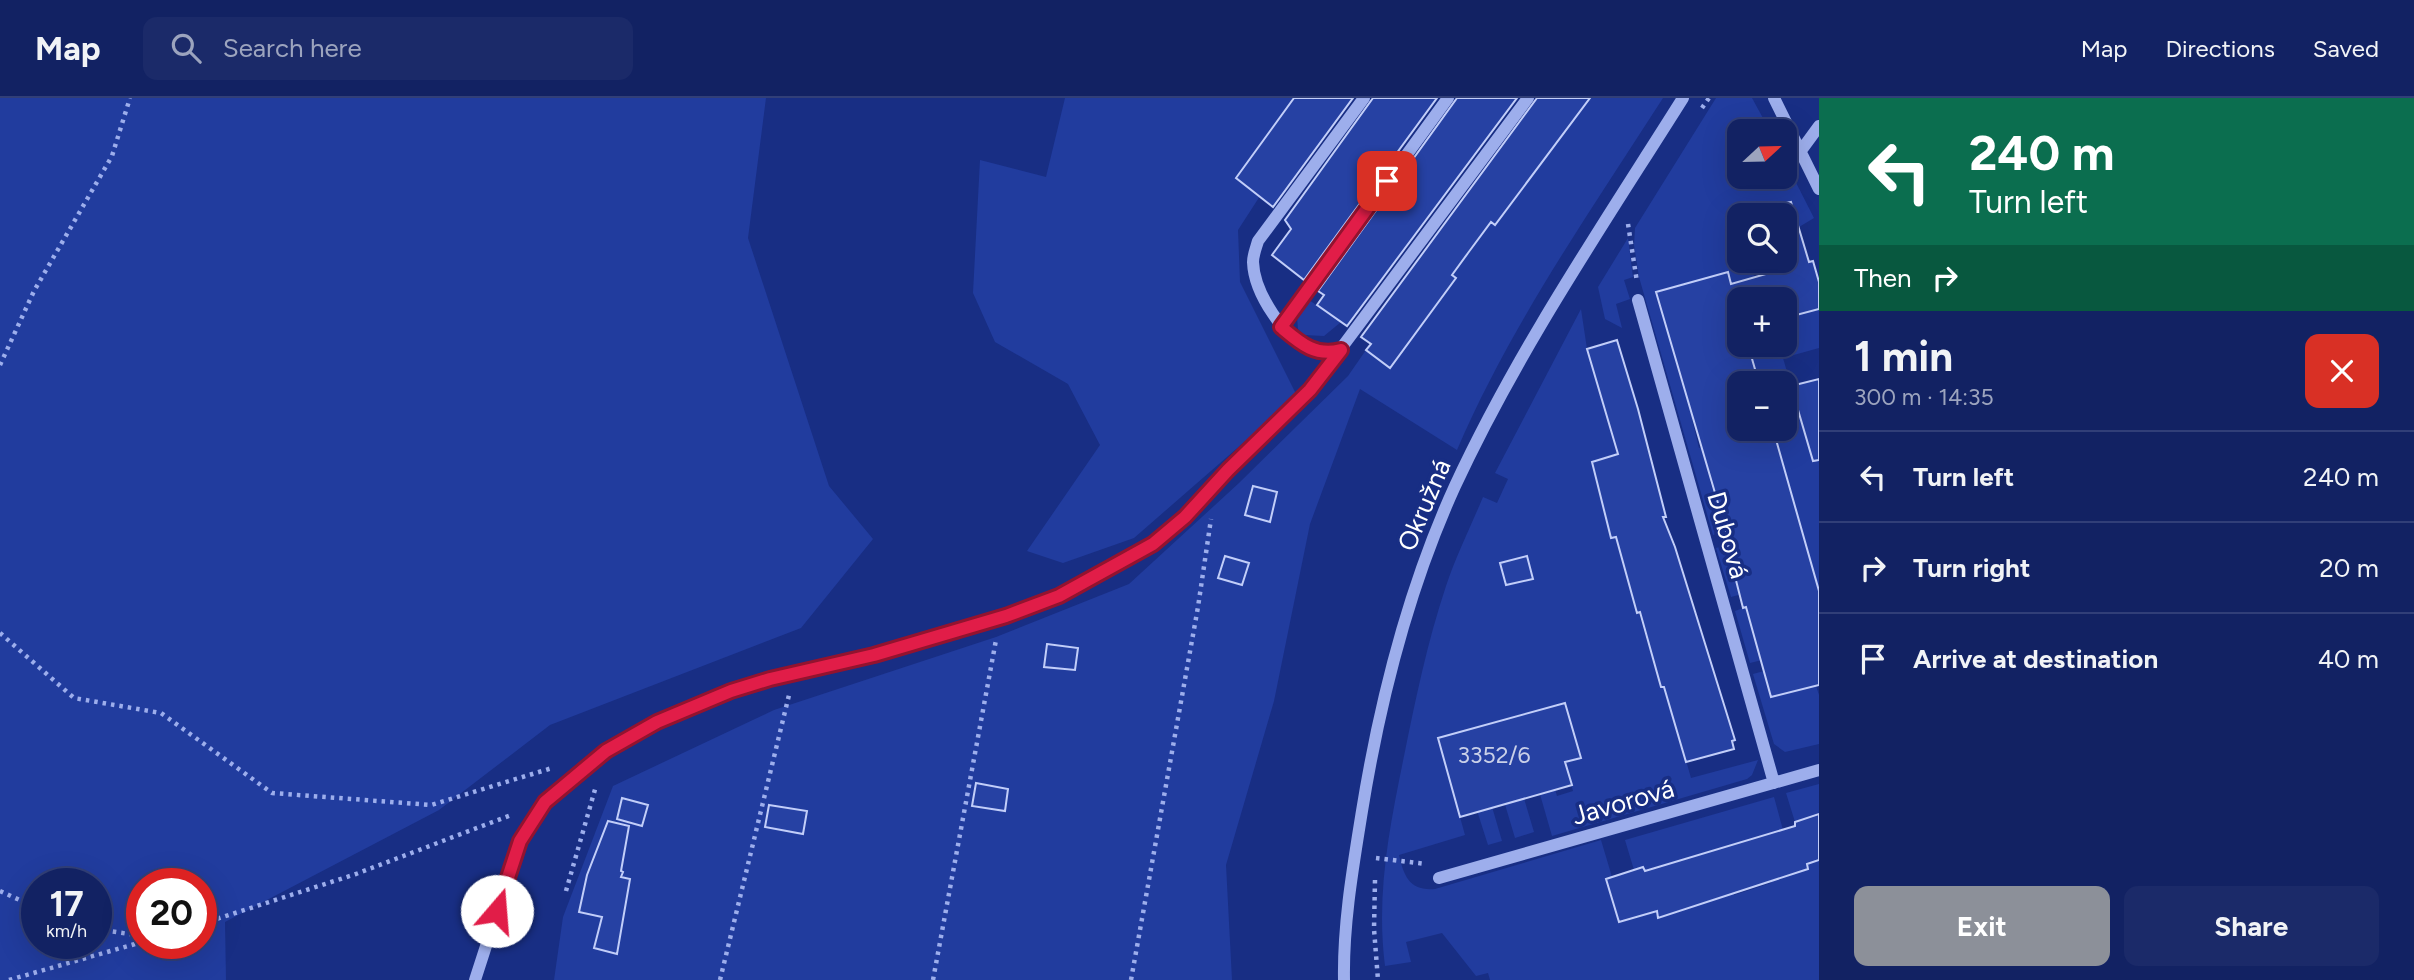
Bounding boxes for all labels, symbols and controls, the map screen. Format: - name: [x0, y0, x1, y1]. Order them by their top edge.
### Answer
- search box: [143, 17, 633, 80]
- text: Map: [35, 29, 101, 68]
- icon: search: [167, 29, 205, 67]
- text: Search here: [223, 32, 362, 64]
- text: Map: [2081, 34, 2127, 63]
- text: Directions: [2165, 34, 2275, 63]
- text: Saved: [2313, 34, 2379, 63]
- north arrow: [1727, 119, 1797, 189]
- map controls: [1727, 119, 1797, 441]
- text: 240 m: [1969, 123, 2115, 182]
- icon: left: [1854, 126, 1945, 217]
- pin: [1357, 151, 1417, 211]
- icon: arrive: [1368, 162, 1406, 200]
- text: Turn left: [1969, 183, 2088, 221]
- button: search: [1727, 203, 1797, 273]
- icon: right: [1926, 259, 1964, 297]
- text: Then: [1854, 262, 1912, 294]
- button: +: [1727, 287, 1797, 357]
- text: 1 min: [1854, 331, 1953, 382]
- button: close: [2305, 334, 2379, 408]
- button: −: [1727, 371, 1797, 441]
- text: 300 m · 14:35: [1854, 383, 1994, 411]
- street label: Okružná: [1390, 454, 1458, 556]
- icon: left: [1854, 458, 1892, 496]
- text: Turn left: [1913, 461, 2014, 493]
- text: 240 m: [2303, 461, 2379, 493]
- street label: Dubová: [1700, 488, 1756, 582]
- icon: right: [1854, 549, 1892, 587]
- text: Turn right: [1913, 552, 2030, 584]
- text: 20 m: [2319, 552, 2379, 584]
- icon: arrive: [1854, 640, 1892, 678]
- text: Arrive at destination: [1913, 643, 2158, 675]
- text: 40 m: [2318, 643, 2379, 675]
- house number: 3352/6: [1457, 741, 1531, 769]
- street label: Javorová: [1568, 772, 1678, 832]
- speed limit sign: 20: [126, 868, 217, 959]
- position arrow: [460, 874, 534, 948]
- text: 17: [49, 883, 84, 925]
- button: Exit: [1854, 886, 2110, 966]
- button: Share: [2124, 886, 2379, 966]
- text: km/h: [46, 920, 87, 942]

